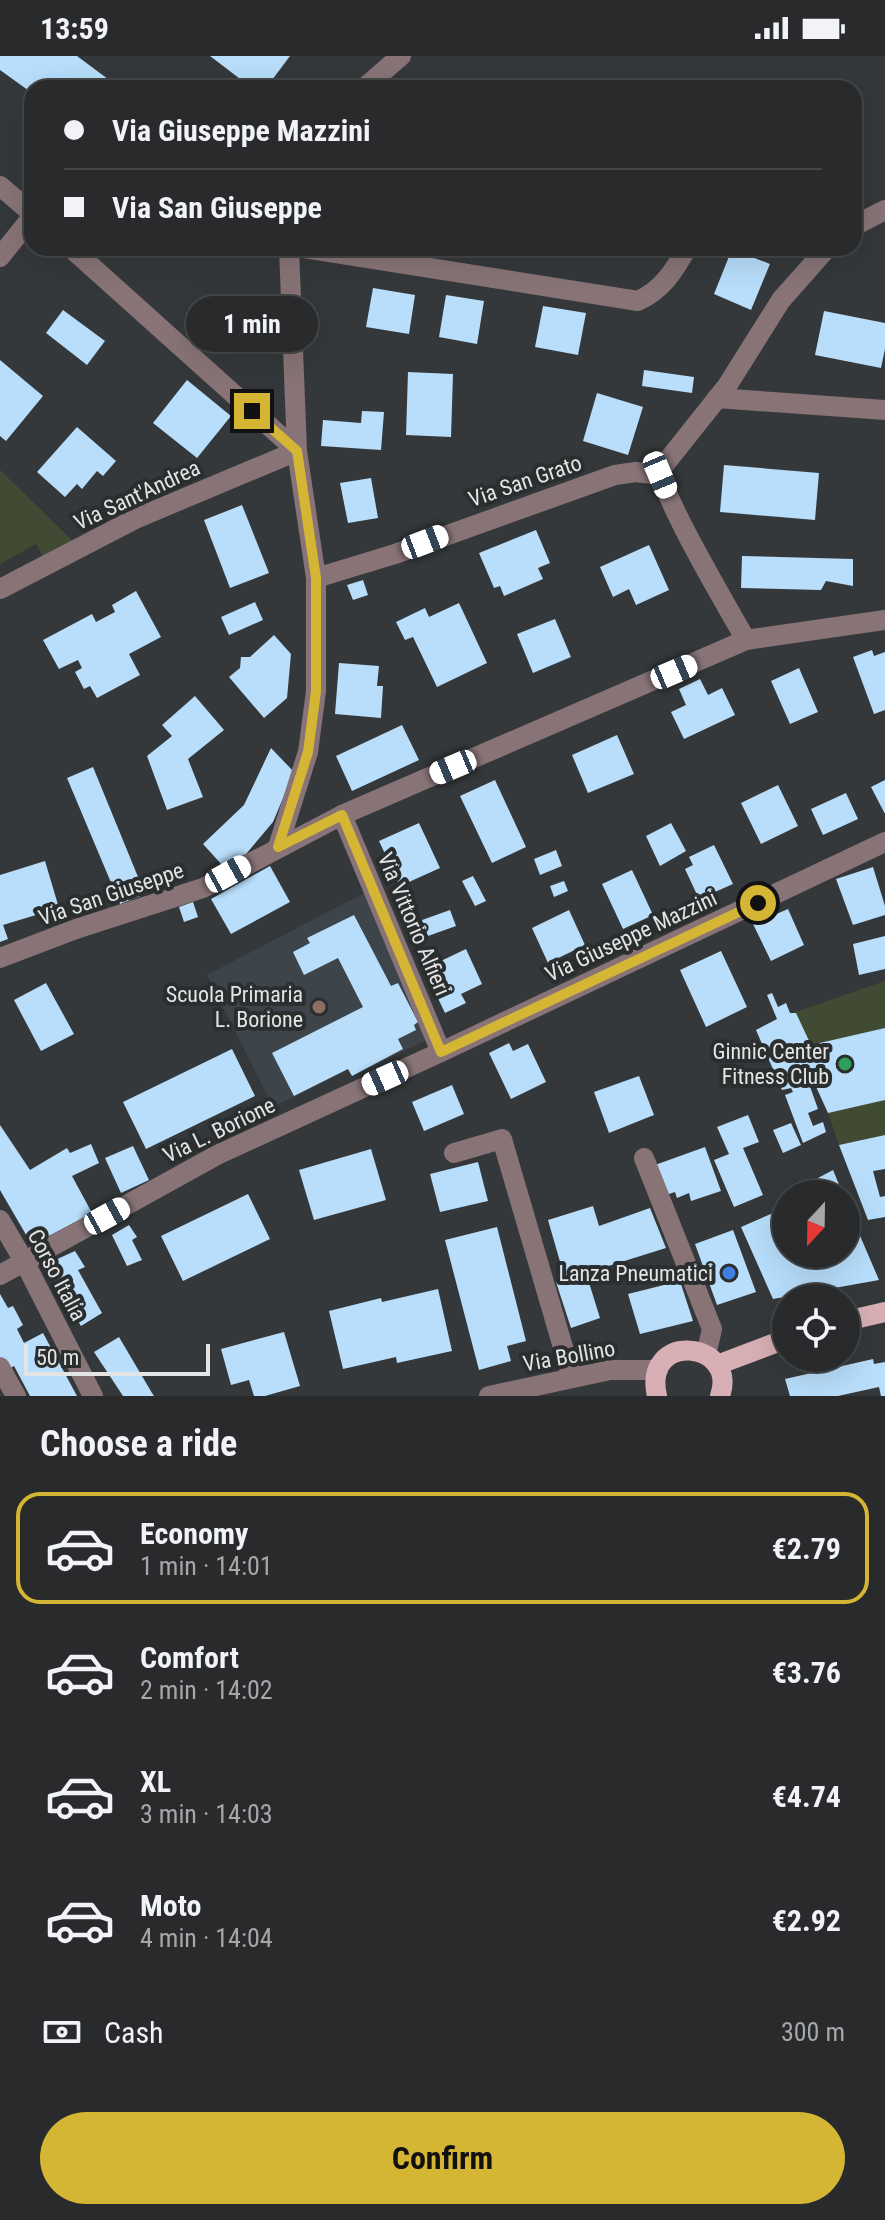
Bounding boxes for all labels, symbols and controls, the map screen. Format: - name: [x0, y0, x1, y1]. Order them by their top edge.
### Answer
- text: 13:59: [40, 11, 109, 46]
- text: Via Giuseppe Mazzini: [112, 113, 371, 148]
- text: Via San Giuseppe: [112, 190, 322, 225]
- callout: 1 min: [186, 295, 318, 351]
- text: 1 min: [223, 309, 281, 339]
- route end: [234, 393, 270, 429]
- car: [640, 448, 680, 502]
- street label: Via San Grato: [465, 450, 585, 512]
- street label: Via Sant'Andrea: [70, 455, 204, 535]
- car: [398, 522, 452, 562]
- car: [647, 652, 701, 692]
- car: [426, 747, 480, 787]
- street label: Via Vittorio Alfieri: [373, 849, 455, 999]
- car: [201, 852, 255, 896]
- street label: Via San Giuseppe: [35, 857, 187, 931]
- street label: Via Giuseppe Mazzini: [541, 885, 721, 987]
- route start: [740, 885, 776, 921]
- place label: Scuola Primaria L. Borione: [166, 982, 303, 1032]
- marker: Scuola Primaria L. Borione: [310, 998, 328, 1016]
- place label: Ginnic Center Fitness Club: [712, 1039, 829, 1089]
- marker: Ginnic Center Fitness Club: [836, 1055, 854, 1073]
- car: [358, 1057, 412, 1099]
- street label: Via L. Borione: [159, 1092, 279, 1168]
- north arrow: [772, 1180, 860, 1268]
- map controls: [772, 1180, 860, 1372]
- car: [80, 1194, 134, 1238]
- street label: Corso Italia: [23, 1225, 91, 1325]
- place label: Lanza Pneumatici: [558, 1261, 713, 1286]
- marker: Lanza Pneumatici: [720, 1264, 738, 1282]
- button: locate: [772, 1284, 860, 1372]
- street label: Via Bollino: [521, 1336, 617, 1376]
- scale bar: [24, 1340, 210, 1376]
- text: 50 m: [36, 1345, 79, 1370]
- text: Choose a ride: [40, 1423, 237, 1465]
- icon: car: [44, 1512, 116, 1584]
- text: Economy: [140, 1516, 248, 1551]
- text: €2.79: [772, 1531, 841, 1566]
- text: 1 min · 14:01: [140, 1551, 273, 1581]
- icon: car: [44, 1636, 116, 1708]
- text: Comfort: [140, 1640, 239, 1675]
- text: €3.76: [772, 1655, 841, 1690]
- text: 2 min · 14:02: [140, 1675, 273, 1705]
- icon: car: [44, 1760, 116, 1832]
- text: XL: [140, 1764, 171, 1799]
- text: €4.74: [772, 1779, 841, 1814]
- text: 3 min · 14:03: [140, 1799, 273, 1829]
- icon: car: [44, 1884, 116, 1956]
- text: Moto: [140, 1888, 201, 1923]
- text: €2.92: [772, 1903, 841, 1938]
- text: 4 min · 14:04: [140, 1923, 273, 1953]
- icon: cash: [40, 2010, 84, 2054]
- text: Cash: [104, 2015, 164, 2050]
- text: 300 m: [781, 2017, 845, 2047]
- button: Confirm: [40, 2112, 845, 2204]

